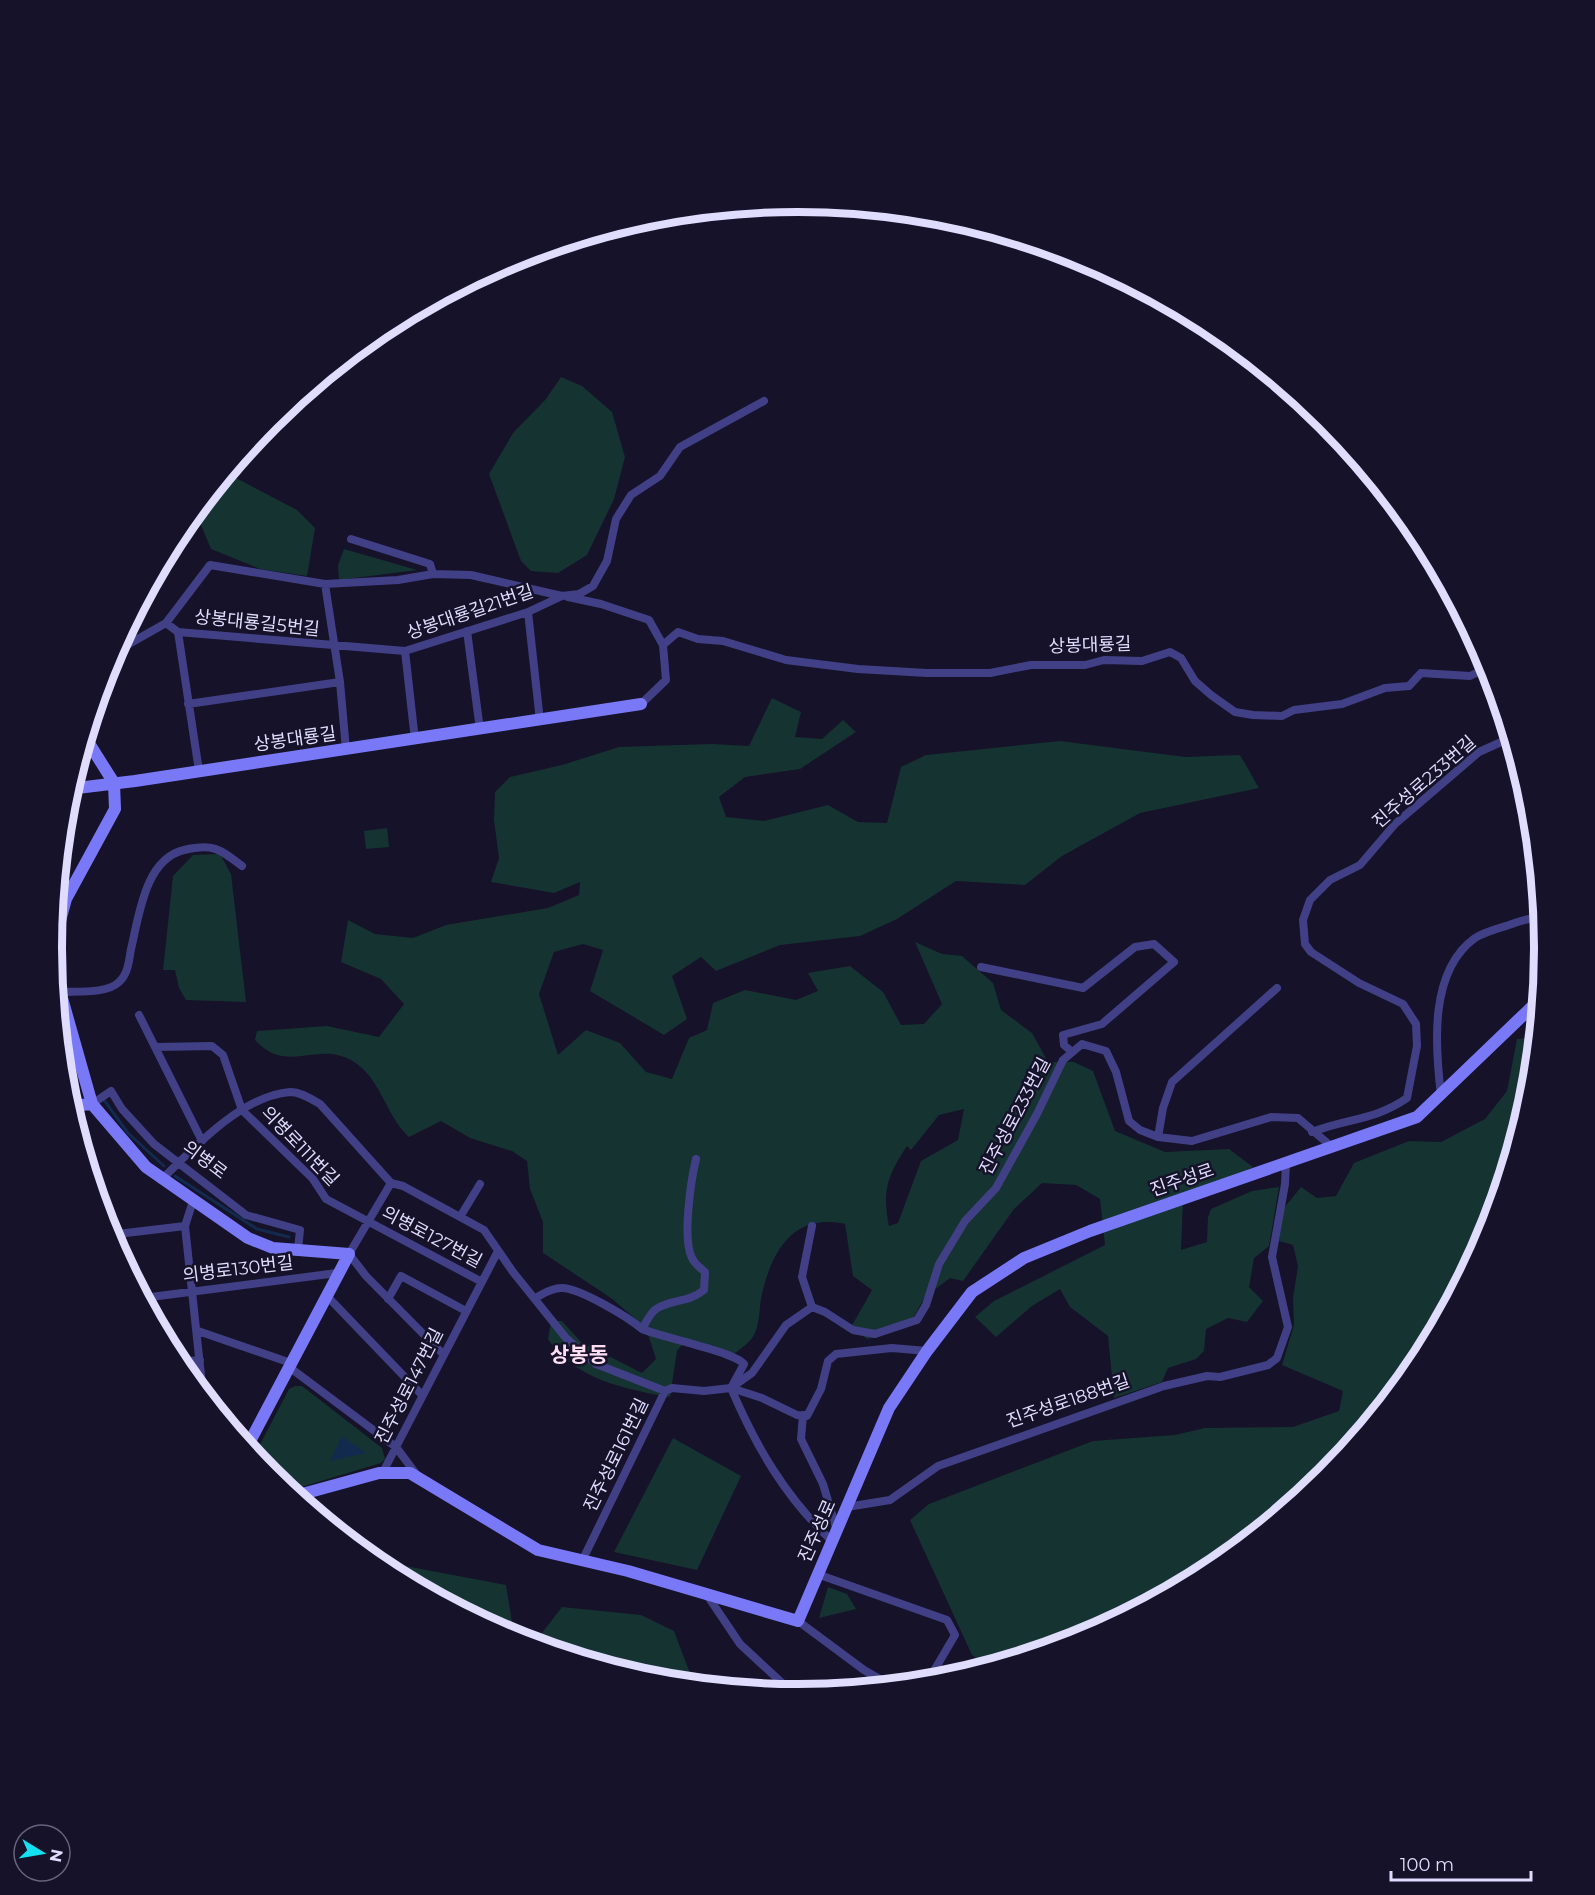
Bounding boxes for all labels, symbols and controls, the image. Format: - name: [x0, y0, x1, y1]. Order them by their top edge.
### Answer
- street label: 상봉대룡길21번길: [404, 580, 536, 644]
- street label: 상봉대룡길5번길: [193, 605, 321, 641]
- street label: 상봉대룡길: [1048, 633, 1132, 657]
- street label: 상봉대룡길: [252, 722, 338, 756]
- street label: 진주성로233번길: [1368, 731, 1480, 833]
- street label: 진주성로233번길: [975, 1054, 1055, 1178]
- street label: 의병로111번길: [257, 1102, 343, 1190]
- street label: 의병로: [179, 1136, 231, 1184]
- street label: 진주성로: [1147, 1159, 1217, 1201]
- street label: 의병로127번길: [378, 1201, 486, 1273]
- street label: 의병로130번길: [181, 1251, 295, 1287]
- street label: 진주성로147번길: [370, 1324, 448, 1448]
- district label: 상봉동: [550, 1342, 608, 1367]
- street label: 진주성로188번길: [1004, 1370, 1132, 1432]
- street label: 진주성로161번길: [579, 1395, 653, 1515]
- street label: 진주성로: [793, 1496, 841, 1566]
- north arrow: [12, 1823, 72, 1883]
- scale bar: [1391, 1844, 1530, 1882]
- text: N: [46, 1848, 67, 1864]
- text: 100 m: [1400, 1854, 1454, 1876]

